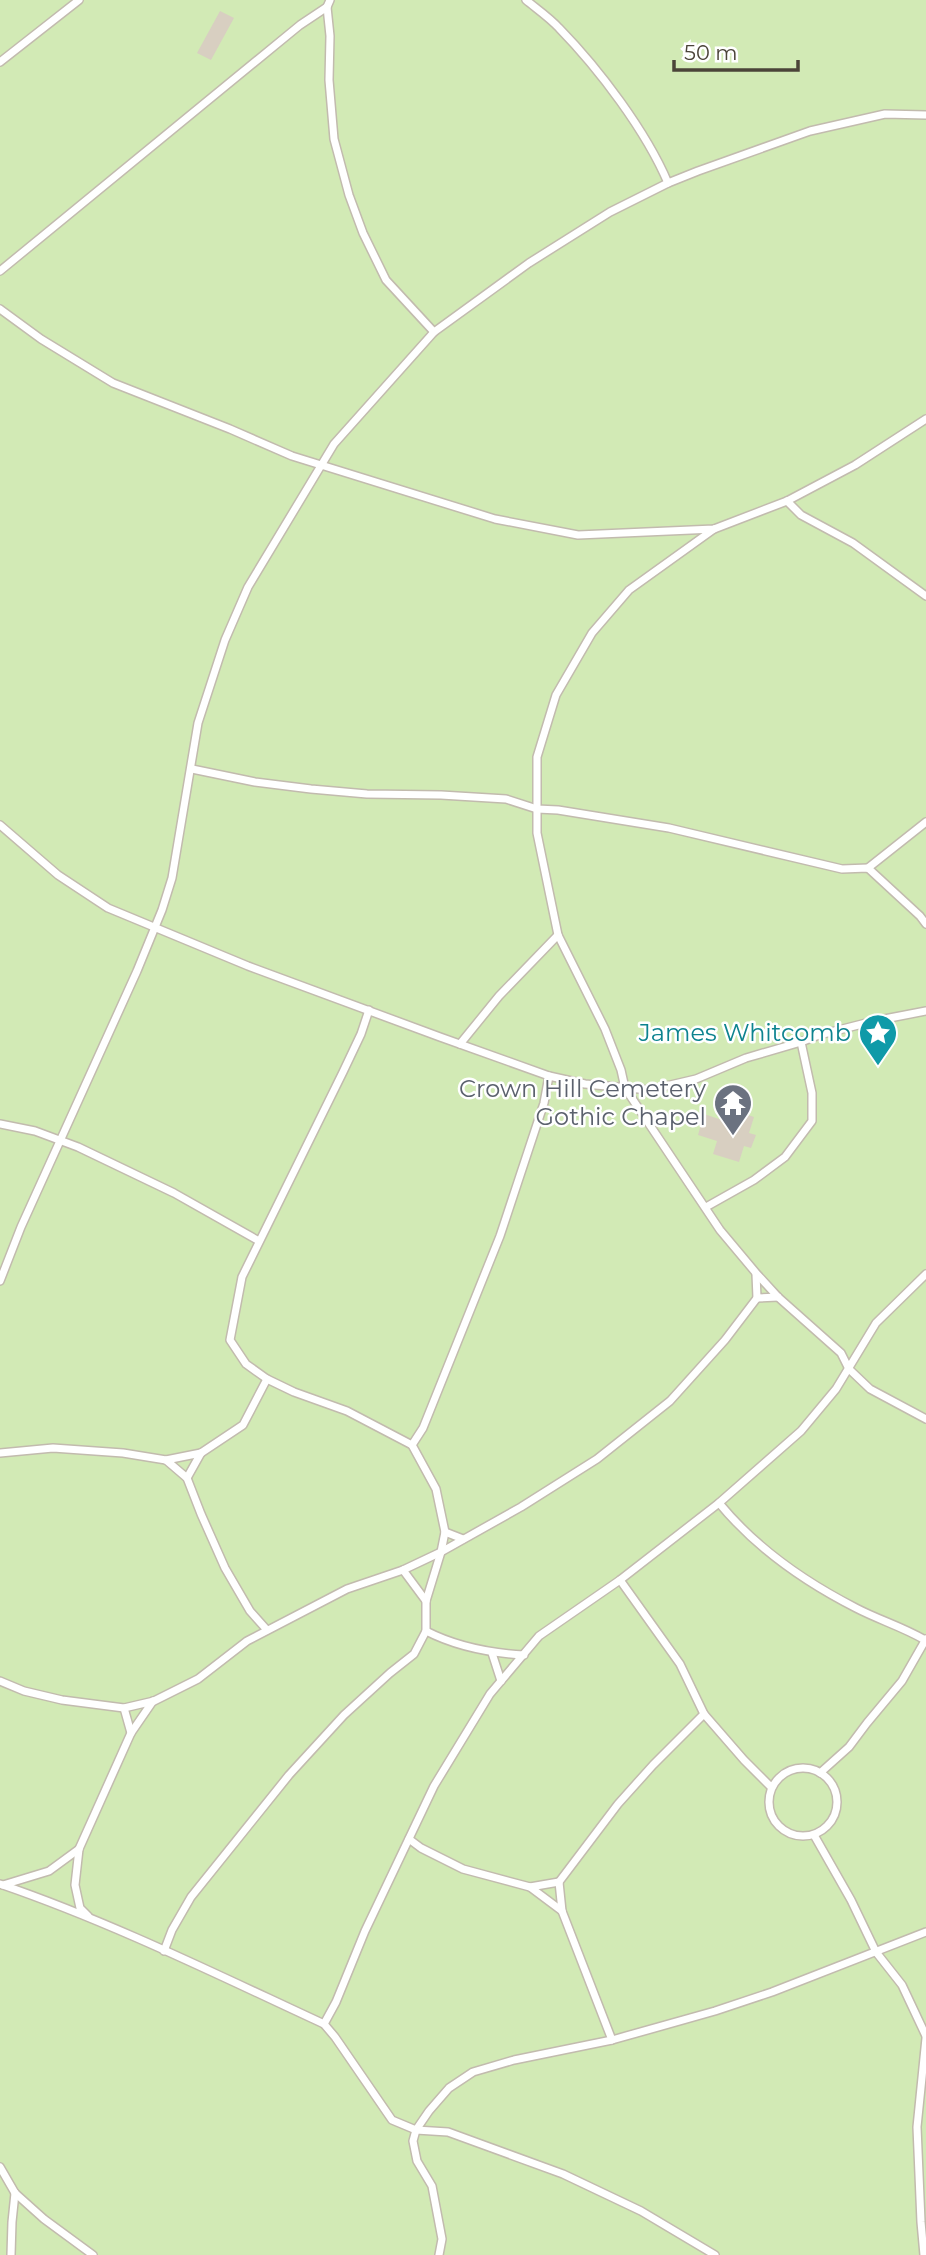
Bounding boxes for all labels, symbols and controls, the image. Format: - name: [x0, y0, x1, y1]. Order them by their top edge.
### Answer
- scale bar: [674, 28, 798, 72]
- text: 50 m: [684, 40, 738, 65]
- place icon: James Whitcomb: [857, 1012, 899, 1067]
- place label: James Whitcomb: [638, 1018, 851, 1047]
- place label: Crown Hill Cemetery Gothic Chapel: [459, 1074, 706, 1131]
- temple icon: Crown Hill Cemetery Gothic Chapel: [712, 1082, 754, 1137]

